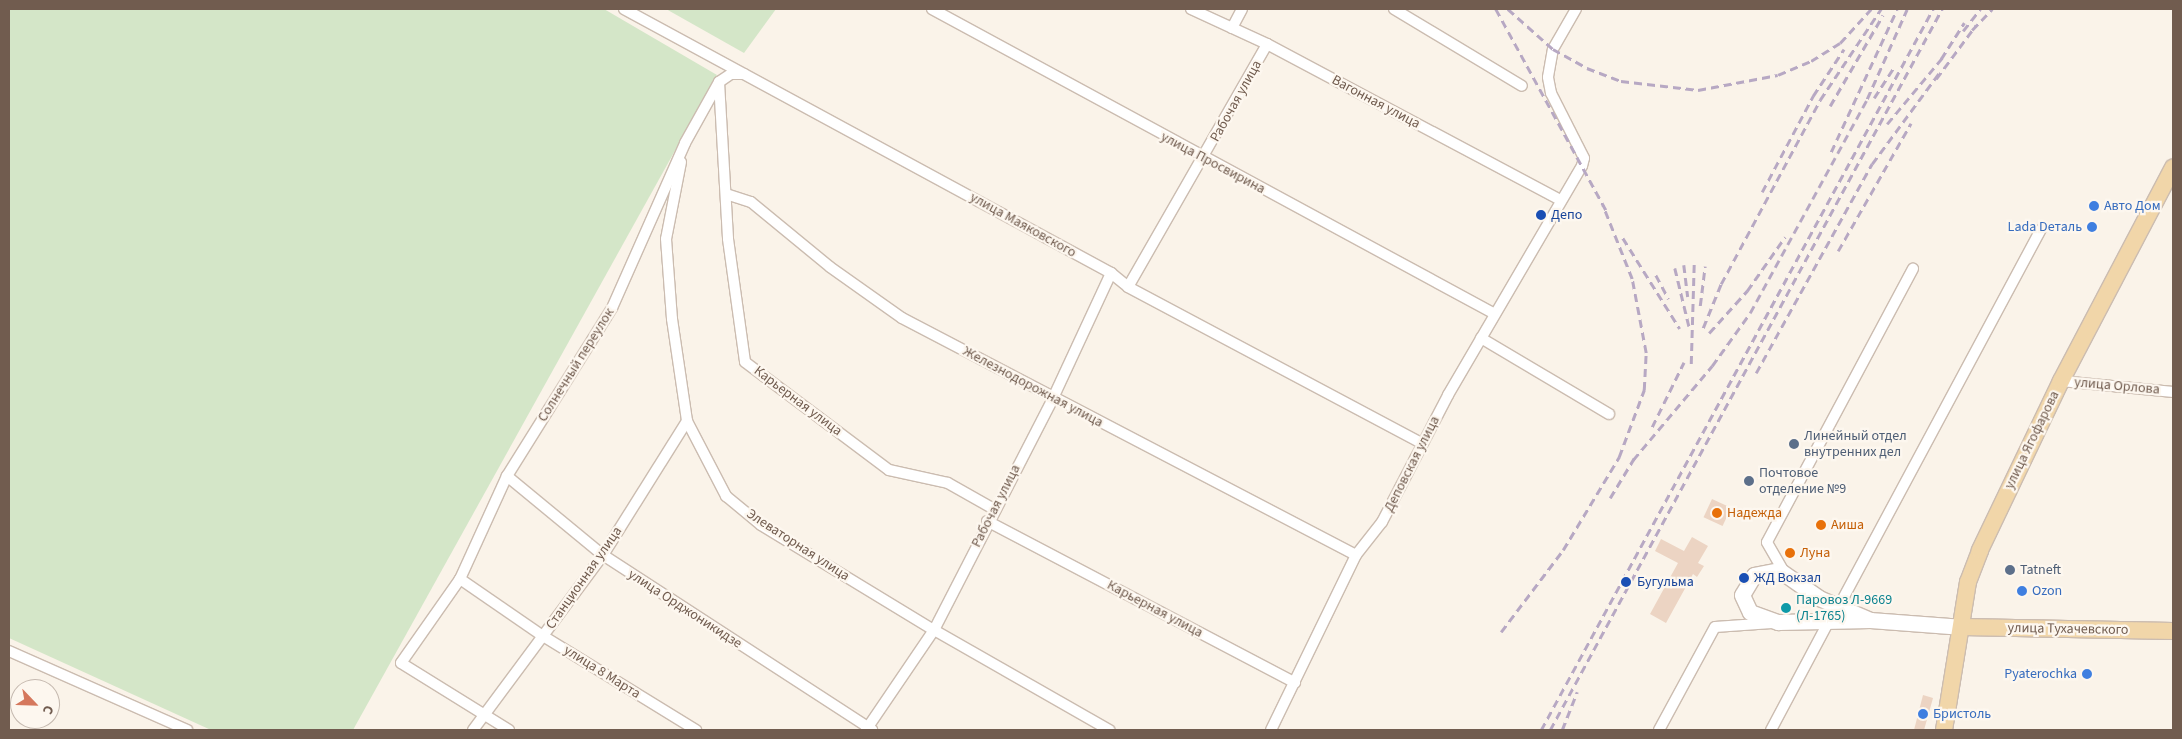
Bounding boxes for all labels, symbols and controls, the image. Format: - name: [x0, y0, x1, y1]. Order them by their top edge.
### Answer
- street label: Рабочая улица: [1207, 57, 1265, 145]
- street label: Вагонная улица: [1329, 72, 1423, 132]
- street label: улица Просвирина: [1158, 128, 1268, 198]
- street label: улица Маяковского: [967, 189, 1079, 261]
- place label: Авто Дом: [2104, 198, 2161, 214]
- marker: Авто Дом: [2088, 200, 2100, 212]
- place label: Депо: [1551, 207, 1582, 223]
- marker: Депо: [1535, 209, 1547, 221]
- place label: Lada Dеталь: [2008, 219, 2082, 235]
- marker: Lada Dеталь: [2086, 221, 2098, 233]
- street label: Солнечный переулок: [534, 305, 618, 425]
- street label: Железнодорожная улица: [960, 343, 1106, 431]
- street label: Карьерная улица: [751, 362, 845, 440]
- street label: улица Орлова: [2074, 374, 2160, 398]
- street label: улица Ягофарова: [2001, 388, 2063, 492]
- street label: Деповская улица: [1381, 413, 1443, 515]
- place label: Линейный отдел внутренних дел: [1804, 428, 1907, 461]
- marker: Линейный отдел внутренних дел: [1788, 438, 1800, 450]
- street label: Рабочая улица: [968, 462, 1024, 550]
- place label: Почтовое отделение №9: [1759, 465, 1846, 498]
- marker: Почтовое отделение №9: [1743, 475, 1755, 487]
- street label: Элеваторная улица: [743, 505, 853, 585]
- place label: Надежда: [1727, 505, 1782, 521]
- marker: Надежда: [1711, 507, 1723, 519]
- place label: Аиша: [1831, 517, 1864, 533]
- marker: Аиша: [1815, 519, 1827, 531]
- street label: Станционная улица: [542, 523, 626, 633]
- place label: Луна: [1800, 545, 1830, 561]
- marker: Луна: [1784, 547, 1796, 559]
- place label: Tatneft: [2020, 562, 2061, 578]
- marker: Tatneft: [2004, 564, 2016, 576]
- street label: улица Орджоникидзе: [625, 566, 745, 652]
- place label: ЖД Вокзал: [1754, 570, 1821, 586]
- marker: ЖД Вокзал: [1738, 572, 1750, 584]
- place label: Бугульма: [1637, 574, 1694, 590]
- marker: Бугульма: [1619, 575, 1633, 589]
- street label: Карьерная улица: [1104, 577, 1206, 641]
- place label: Ozon: [2032, 583, 2062, 599]
- marker: Ozon: [2016, 585, 2028, 597]
- place label: Паровоз Л-9669 (Л-1765): [1796, 592, 1892, 624]
- marker: Паровоз Л-9669 (Л-1765): [1780, 602, 1792, 614]
- street label: улица Тухачевского: [2008, 620, 2128, 638]
- street label: улица 8 Марта: [561, 642, 643, 702]
- place label: Pyaterochka: [2004, 666, 2077, 682]
- marker: Pyaterochka: [2081, 668, 2093, 680]
- north arrow: [10, 679, 60, 729]
- text: С: [37, 702, 59, 717]
- place label: Бристоль: [1933, 706, 1991, 722]
- marker: Бристоль: [1917, 708, 1929, 720]

